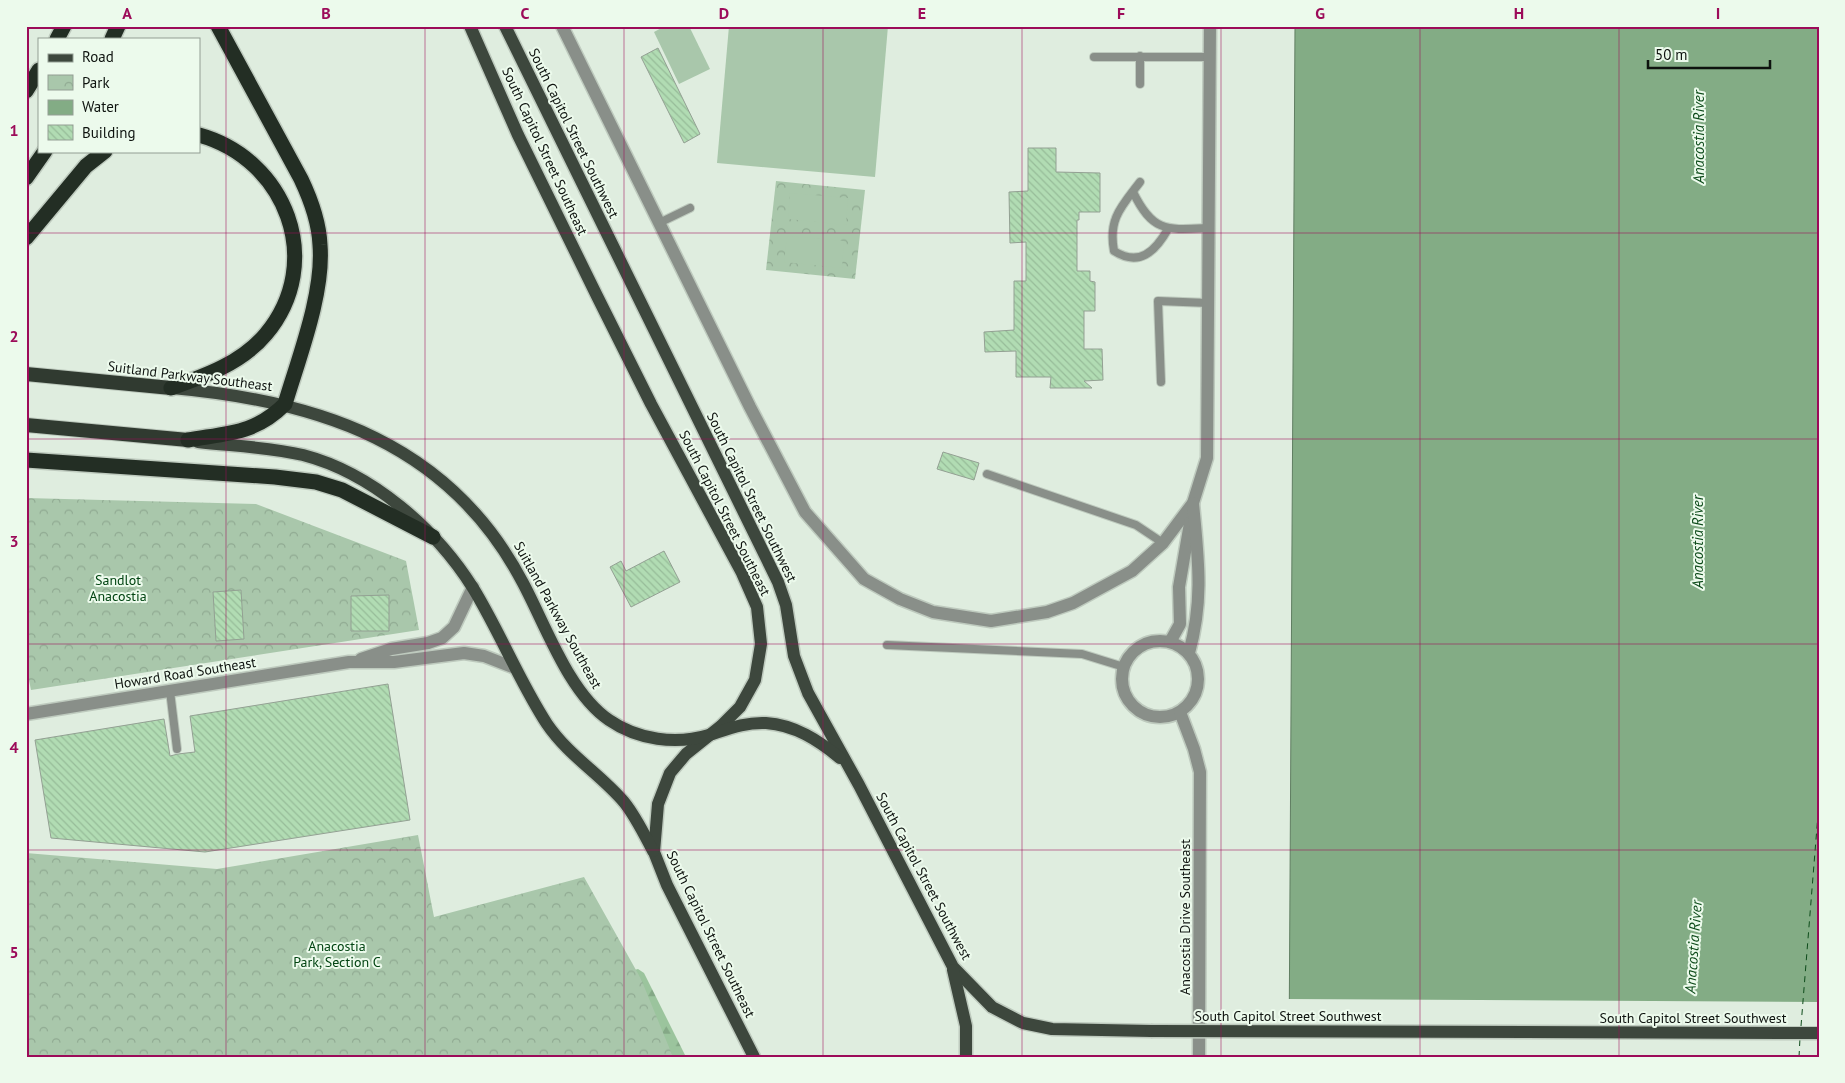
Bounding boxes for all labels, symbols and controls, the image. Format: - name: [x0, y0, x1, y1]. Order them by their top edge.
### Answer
- text: A: [122, 3, 132, 23]
- text: B: [321, 3, 331, 23]
- text: C: [521, 3, 530, 23]
- text: D: [719, 3, 729, 23]
- text: E: [918, 3, 926, 23]
- text: F: [1117, 3, 1125, 23]
- text: G: [1315, 3, 1325, 23]
- text: H: [1514, 3, 1524, 23]
- text: I: [1716, 3, 1720, 23]
- legend: [38, 38, 200, 152]
- scale bar: [1648, 38, 1770, 70]
- street label: South Capitol Street Southwest: [525, 45, 623, 221]
- text: 50 m: [1655, 45, 1688, 64]
- text: Road: [82, 47, 114, 66]
- street label: South Capitol Street Southeast: [498, 64, 592, 238]
- text: Park: [82, 73, 110, 92]
- water label: Anacostia River: [1689, 89, 1708, 185]
- text: Water: [82, 97, 119, 116]
- text: 1: [9, 120, 19, 140]
- text: Building: [82, 123, 136, 142]
- text: 2: [9, 326, 19, 346]
- street label: Suitland Parkway Southeast: [107, 357, 274, 395]
- street label: South Capitol Street Southwest: [703, 409, 801, 585]
- street label: South Capitol Street Southeast: [675, 427, 775, 599]
- water label: Anacostia River: [1688, 494, 1707, 590]
- text: 3: [9, 531, 19, 551]
- street label: Suitland Parkway Southeast: [510, 538, 606, 692]
- park label: Sandlot Anacostia: [89, 571, 147, 605]
- street label: Howard Road Southeast: [113, 653, 257, 693]
- text: 4: [9, 737, 19, 757]
- street label: South Capitol Street Southwest: [872, 789, 976, 963]
- street label: Anacostia Drive Southeast: [1176, 839, 1194, 995]
- street label: South Capitol Street Southeast: [663, 848, 759, 1021]
- water label: Anacostia River: [1680, 899, 1706, 995]
- park label: Anacostia Park, Section C: [293, 937, 381, 971]
- text: 5: [9, 942, 19, 962]
- street label: South Capitol Street Southwest: [1195, 1007, 1382, 1025]
- street label: South Capitol Street Southwest: [1600, 1009, 1787, 1027]

